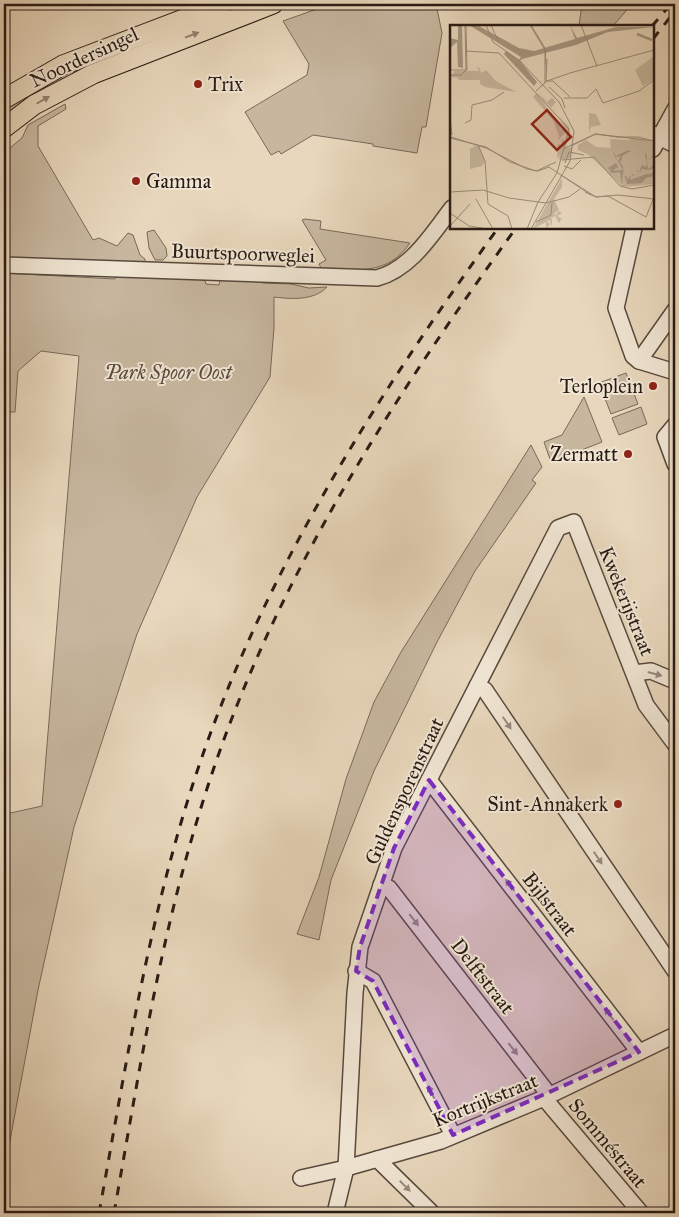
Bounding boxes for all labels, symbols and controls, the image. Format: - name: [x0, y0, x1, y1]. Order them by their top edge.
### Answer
- street label: Noordersingel: [26, 21, 143, 94]
- inset map: [450, 25, 654, 229]
- one-way arrow: [185, 31, 200, 39]
- place label: Trix: [208, 72, 243, 96]
- marker: Trix: [192, 78, 204, 90]
- one-way arrow: [36, 96, 51, 104]
- place label: Gamma: [146, 169, 212, 193]
- marker: Gamma: [130, 175, 142, 187]
- street label: Buurtspoorweglei: [170, 238, 316, 269]
- park label: Park Spoor Oost: [104, 360, 233, 385]
- place label: Terloplein: [560, 374, 643, 398]
- marker: Terloplein: [647, 380, 659, 392]
- place label: Zermatt: [550, 442, 618, 466]
- marker: Zermatt: [622, 448, 634, 460]
- street label: Kwekerijstraat: [594, 543, 660, 659]
- one-way arrow: [647, 670, 663, 678]
- street label: Guldensporenstraat: [359, 714, 449, 868]
- one-way arrow: [502, 716, 512, 730]
- place label: Sint-Annakerk: [487, 792, 609, 816]
- marker: Sint-Annakerk: [612, 798, 624, 810]
- one-way arrow: [593, 851, 603, 864]
- street label: Bijlstraat: [518, 867, 582, 941]
- one-way arrow: [504, 879, 515, 892]
- one-way arrow: [409, 913, 419, 927]
- street label: Delftstraat: [446, 933, 520, 1019]
- one-way arrow: [604, 1008, 615, 1021]
- one-way arrow: [508, 1042, 519, 1055]
- street label: Kortrijkstraat: [429, 1068, 541, 1132]
- one-way arrow: [427, 1085, 435, 1099]
- street label: Somméstraat: [564, 1093, 652, 1193]
- one-way arrow: [398, 1180, 410, 1192]

